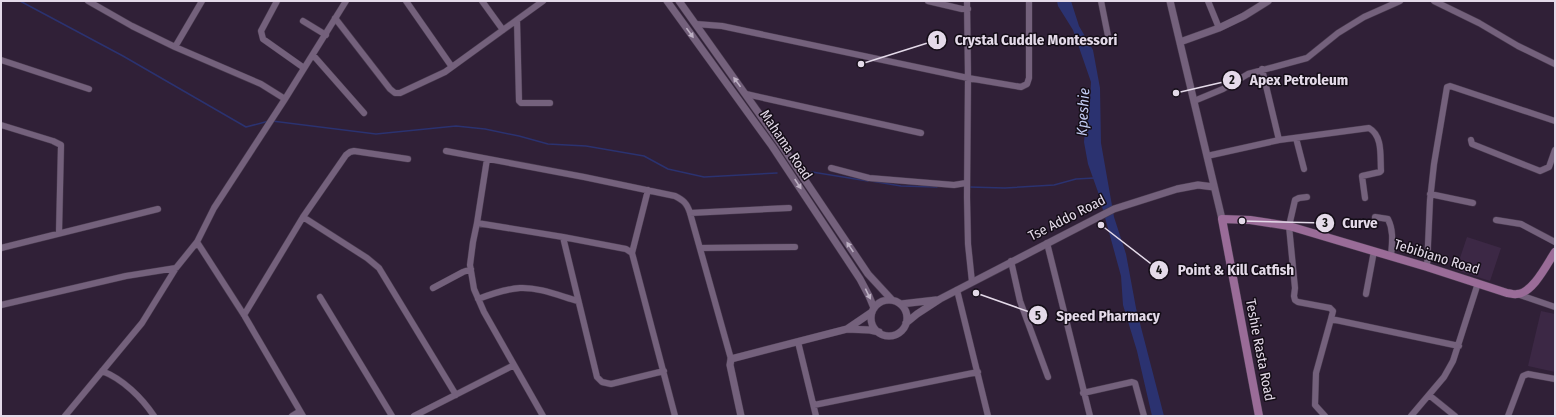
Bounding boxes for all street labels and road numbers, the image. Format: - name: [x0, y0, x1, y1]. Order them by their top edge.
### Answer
- street label: Mahama Road: [756, 107, 816, 183]
- street label: Tse Addo Road: [1026, 191, 1108, 245]
- street label: Tebibiano Road: [1392, 236, 1482, 278]
- street label: Teshie Rasta Road: [1242, 298, 1278, 402]

